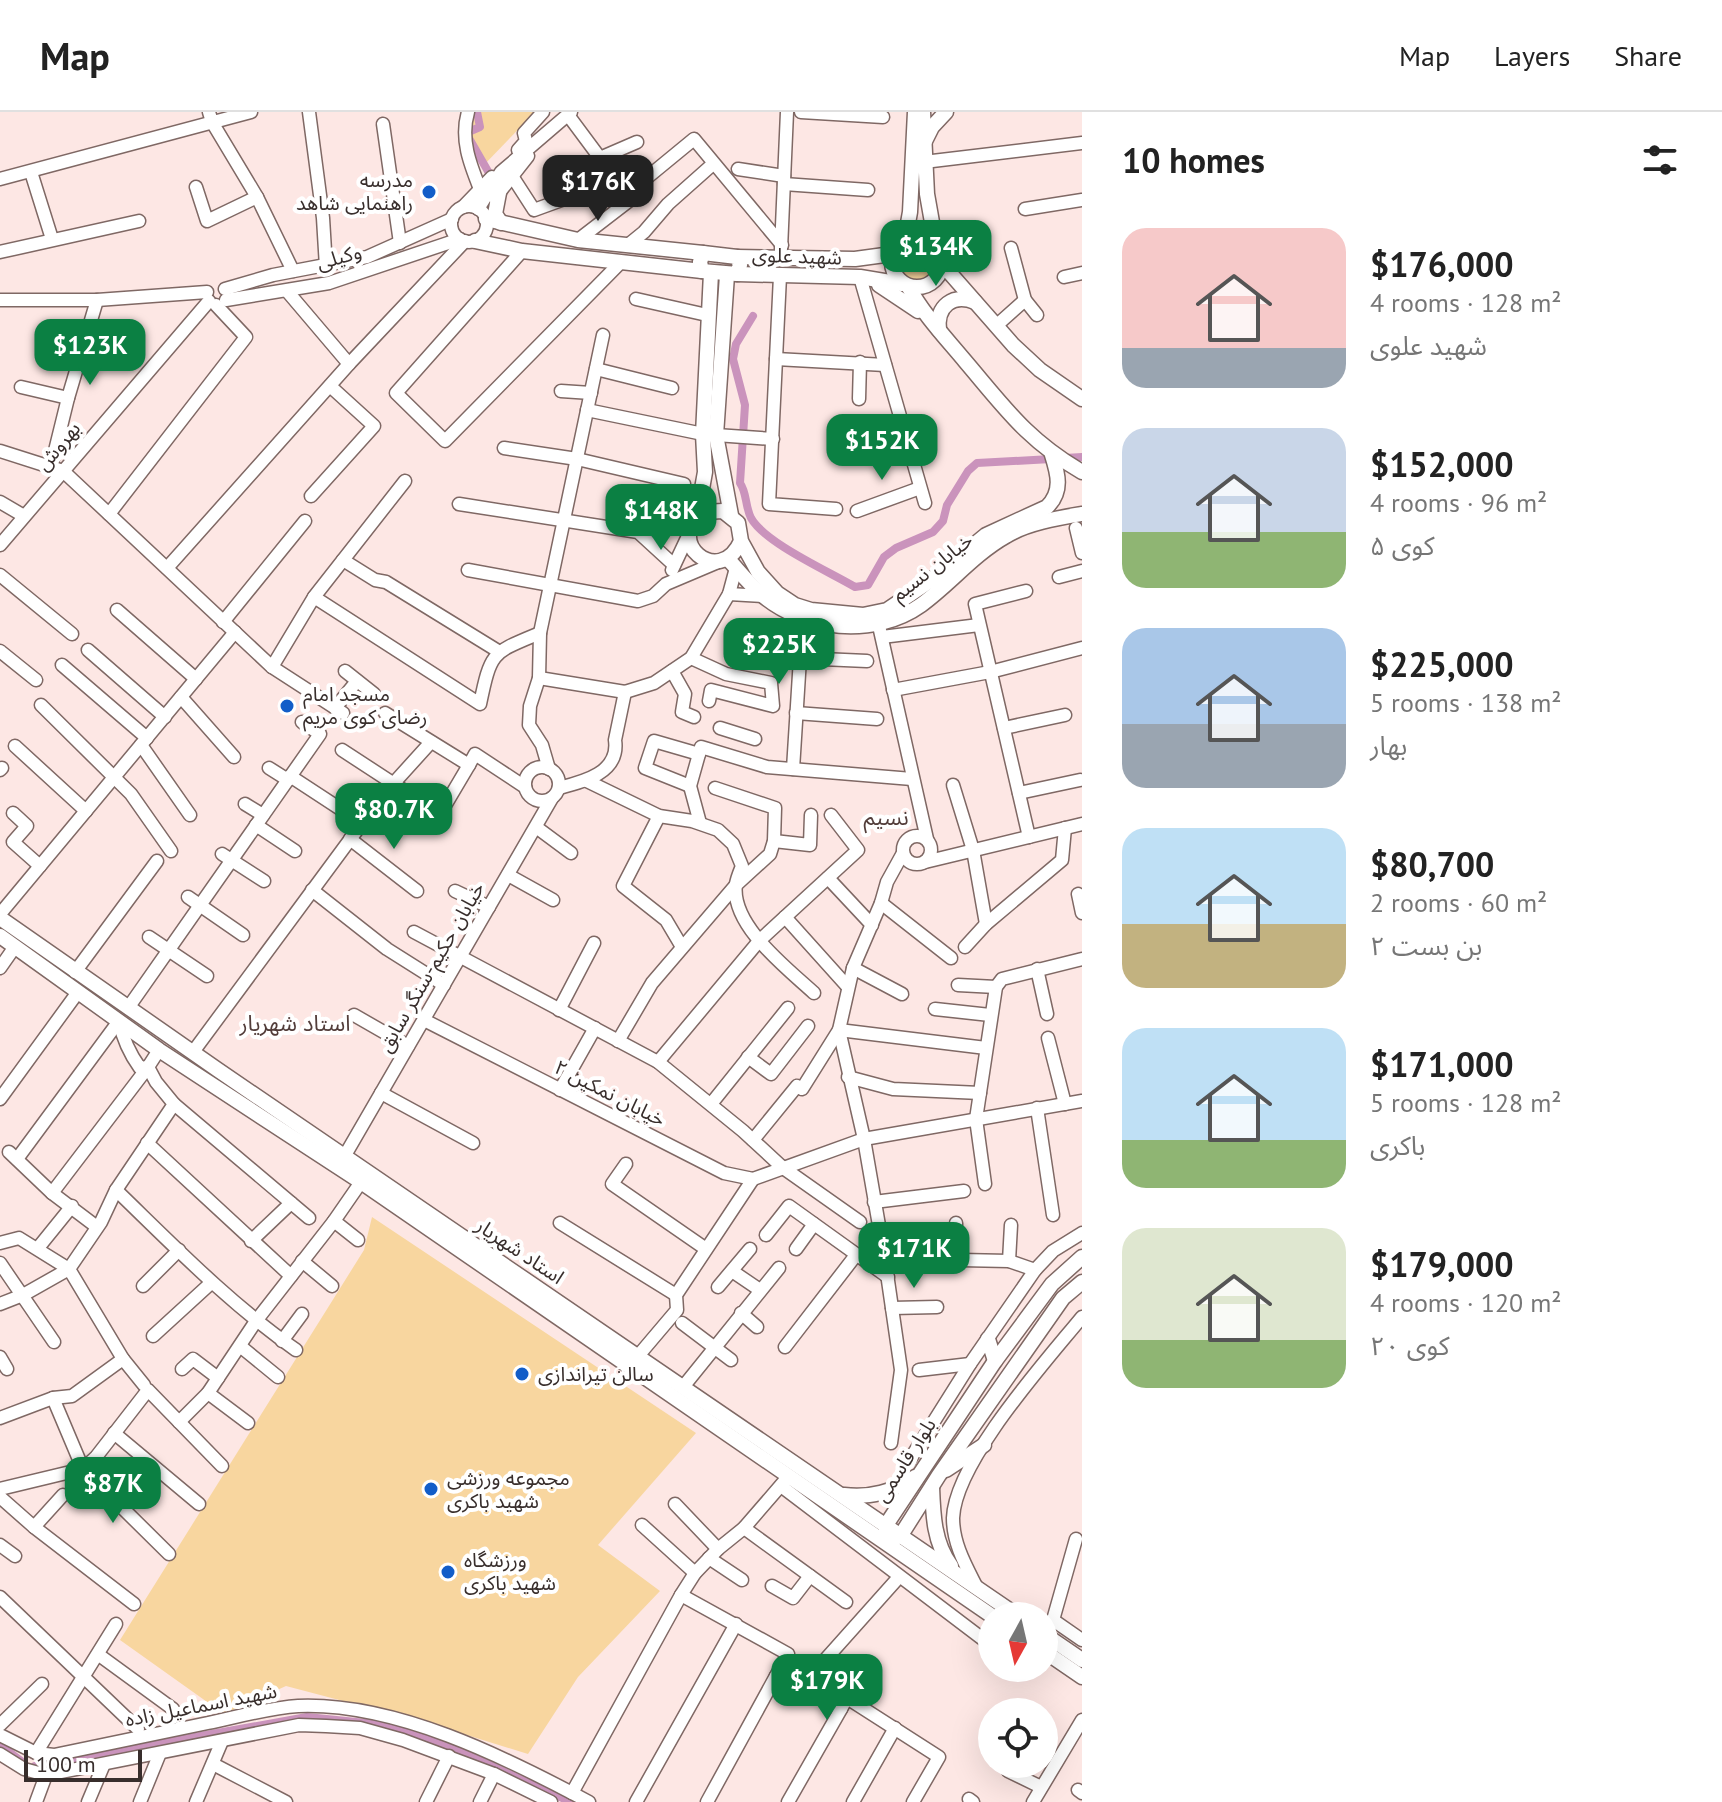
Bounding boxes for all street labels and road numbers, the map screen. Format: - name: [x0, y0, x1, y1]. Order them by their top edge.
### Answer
- street label: وکیلی: [314, 238, 364, 276]
- street label: شهید علوی: [752, 241, 842, 271]
- street label: بهروش: [30, 416, 86, 476]
- street label: خیابان نسیم: [886, 527, 979, 608]
- street label: خیابان حکیم-سنگر سابق: [372, 877, 492, 1058]
- street label: خیابان نمکین ۲: [550, 1054, 670, 1132]
- street label: استاد شهریار: [470, 1211, 569, 1290]
- street label: بلوار قاسمی: [868, 1413, 942, 1507]
- street label: شهید اسماعیل زاده: [123, 1678, 279, 1732]

